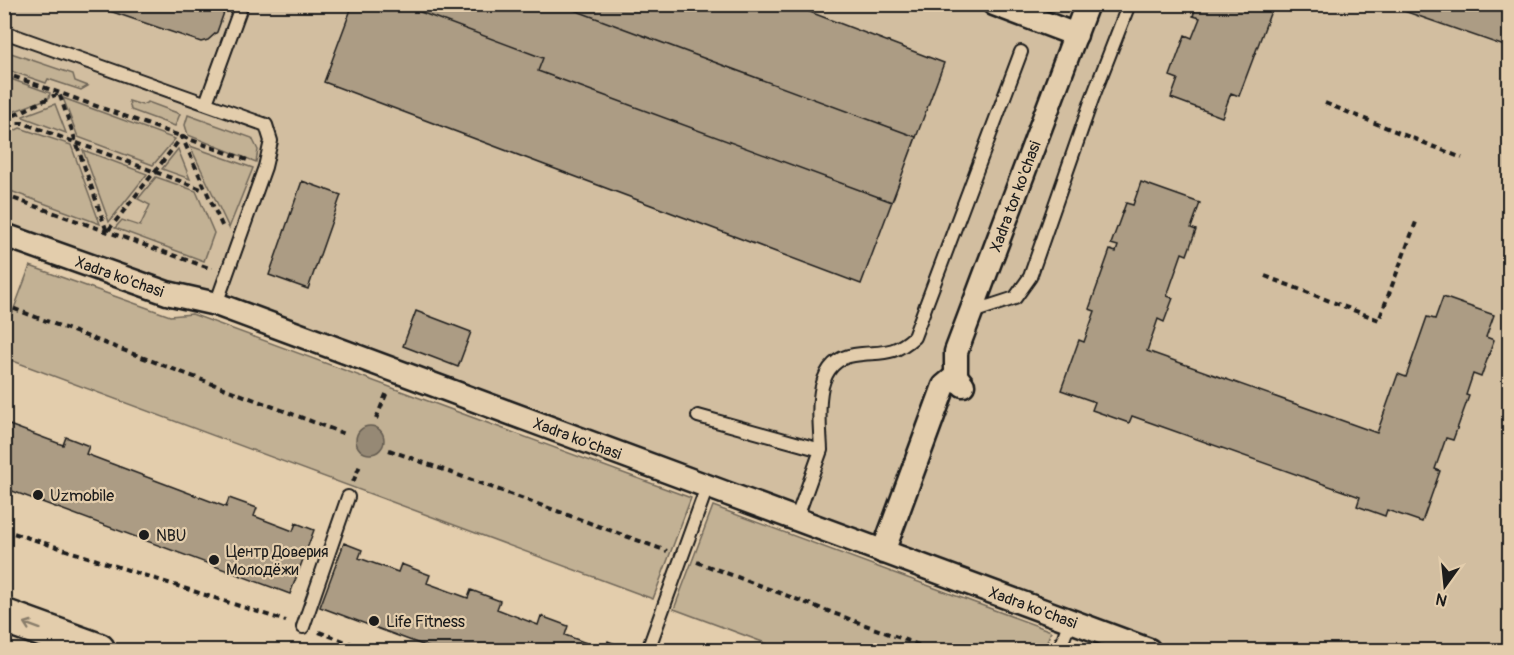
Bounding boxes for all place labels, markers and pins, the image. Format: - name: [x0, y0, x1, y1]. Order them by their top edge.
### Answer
- place label: Uzmobile: [50, 486, 114, 506]
- marker: Uzmobile: [31, 488, 45, 502]
- place label: NBU: [156, 526, 186, 546]
- marker: NBU: [137, 528, 151, 542]
- place label: Центр Доверия Молодёжи: [226, 542, 328, 580]
- marker: Центр Доверия Молодёжи: [207, 553, 221, 567]
- place label: Life Fitness: [386, 612, 465, 632]
- marker: Life Fitness: [367, 614, 381, 628]

